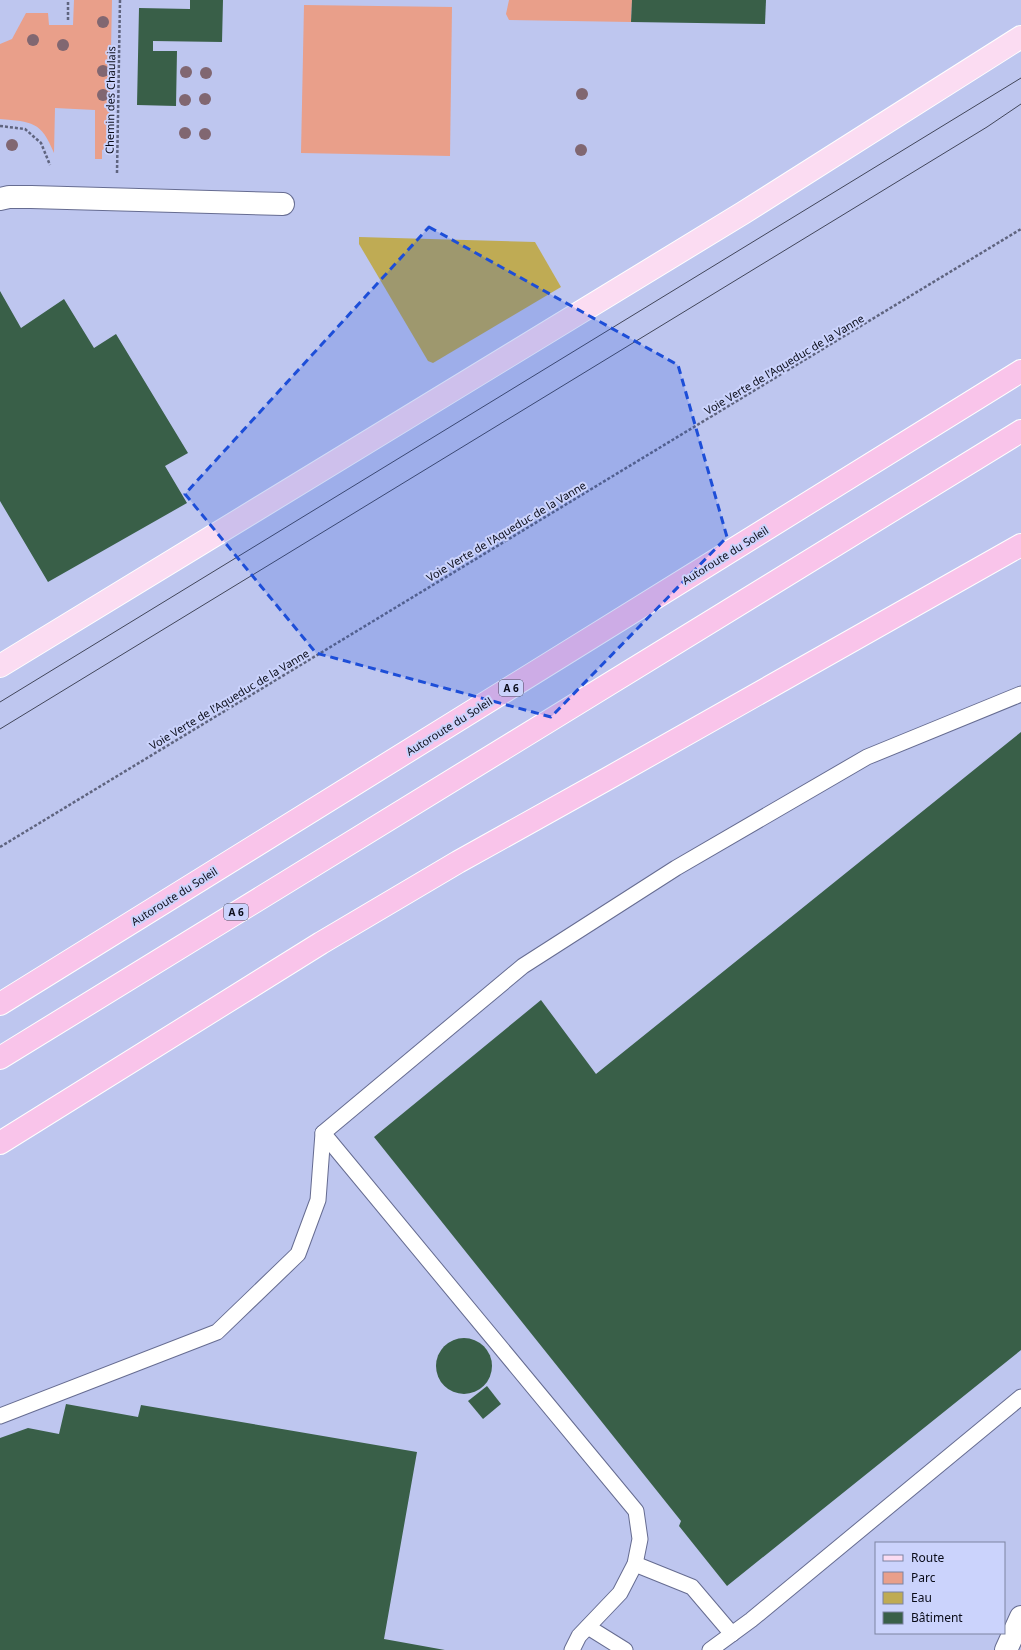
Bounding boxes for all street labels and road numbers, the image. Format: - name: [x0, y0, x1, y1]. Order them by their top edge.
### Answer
- street label: Chemin des Chaulais: [102, 46, 118, 154]
- street label: Voie Verte de l'Aqueduc de la Vanne: [701, 310, 867, 418]
- street label: Voie Verte de l'Aqueduc de la Vanne: [423, 477, 589, 585]
- street label: Autoroute du Soleil: [679, 522, 771, 588]
- street label: Voie Verte de l'Aqueduc de la Vanne: [146, 645, 312, 753]
- road number: A 6: [499, 680, 523, 696]
- street label: Autoroute du Soleil: [403, 693, 495, 759]
- street label: Autoroute du Soleil: [128, 863, 220, 929]
- road number: A 6: [224, 904, 248, 920]

